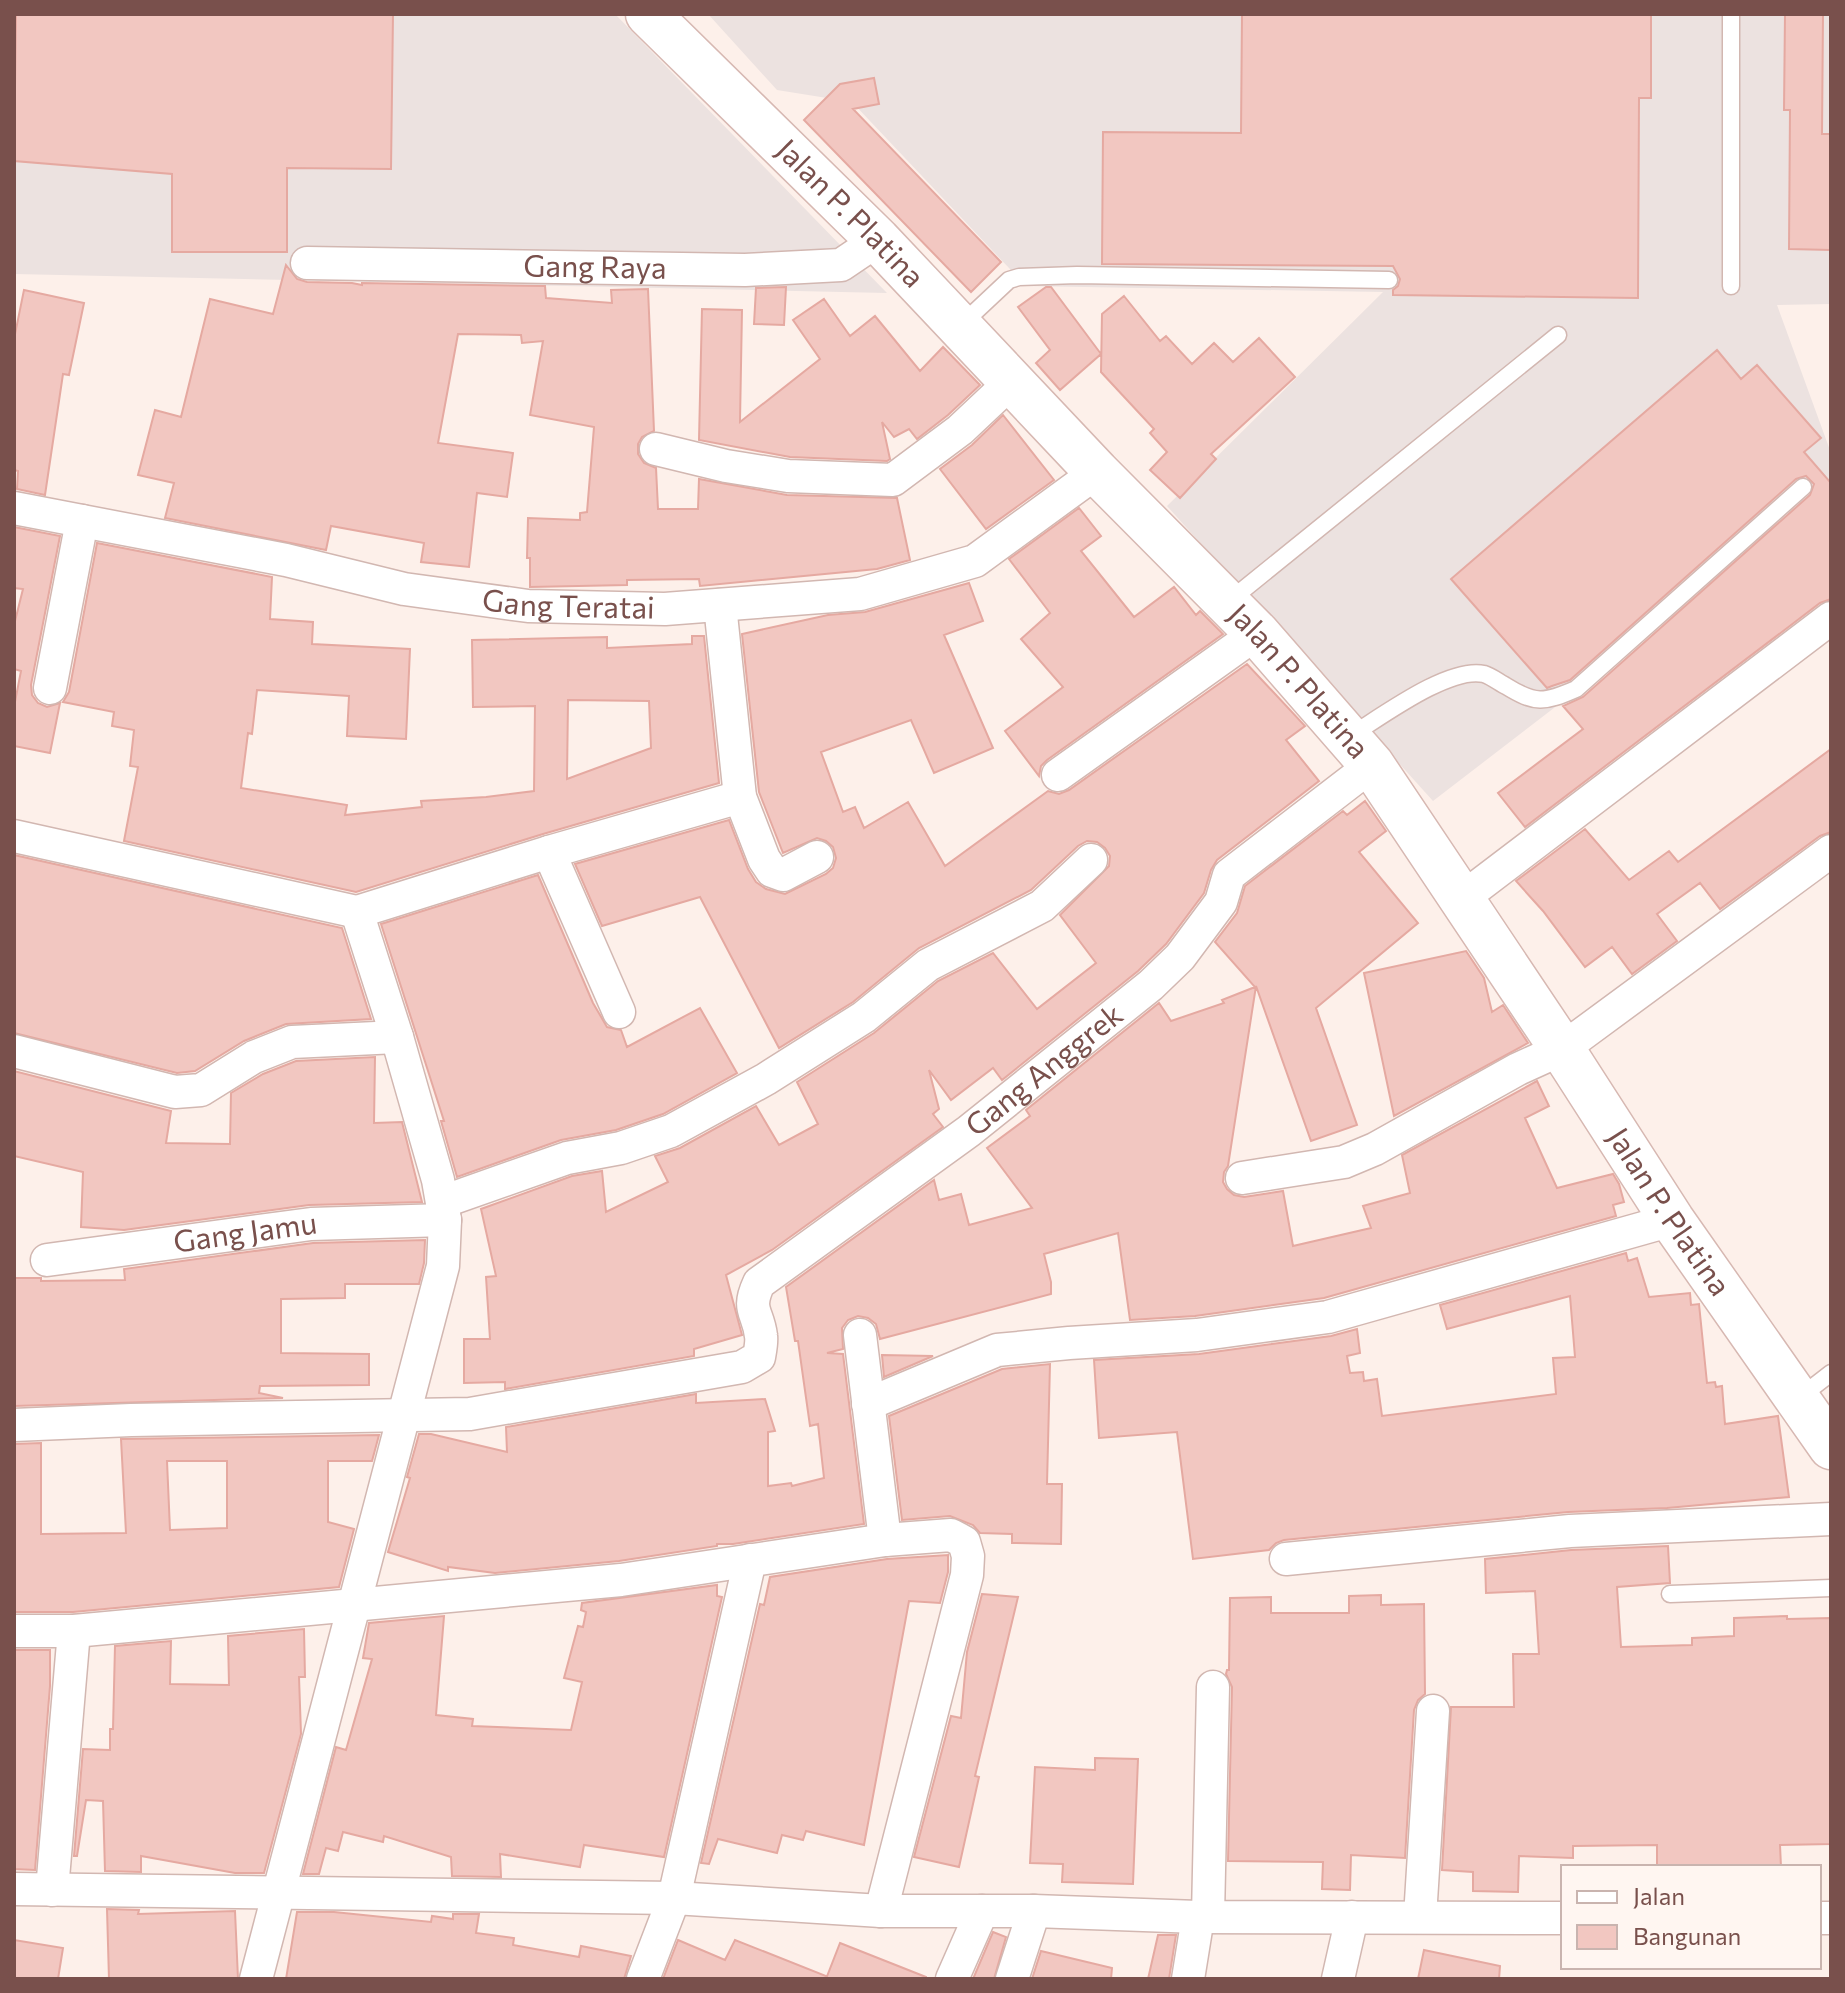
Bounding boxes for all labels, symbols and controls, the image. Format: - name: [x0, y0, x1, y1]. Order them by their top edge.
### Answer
- street label: Jalan P. Platina: [770, 130, 934, 294]
- street label: Gang Raya: [523, 245, 667, 285]
- street label: Gang Teratai: [480, 579, 655, 625]
- street label: Jalan P. Platina: [1222, 594, 1378, 765]
- street label: Gang Anggrek: [957, 994, 1129, 1143]
- street label: Jalan P. Platina: [1601, 1120, 1740, 1302]
- street label: Gang Jamu: [171, 1202, 319, 1259]
- legend: [1561, 1865, 1821, 1969]
- text: Jalan: [1633, 1881, 1685, 1910]
- text: Bangunan: [1633, 1921, 1741, 1950]

